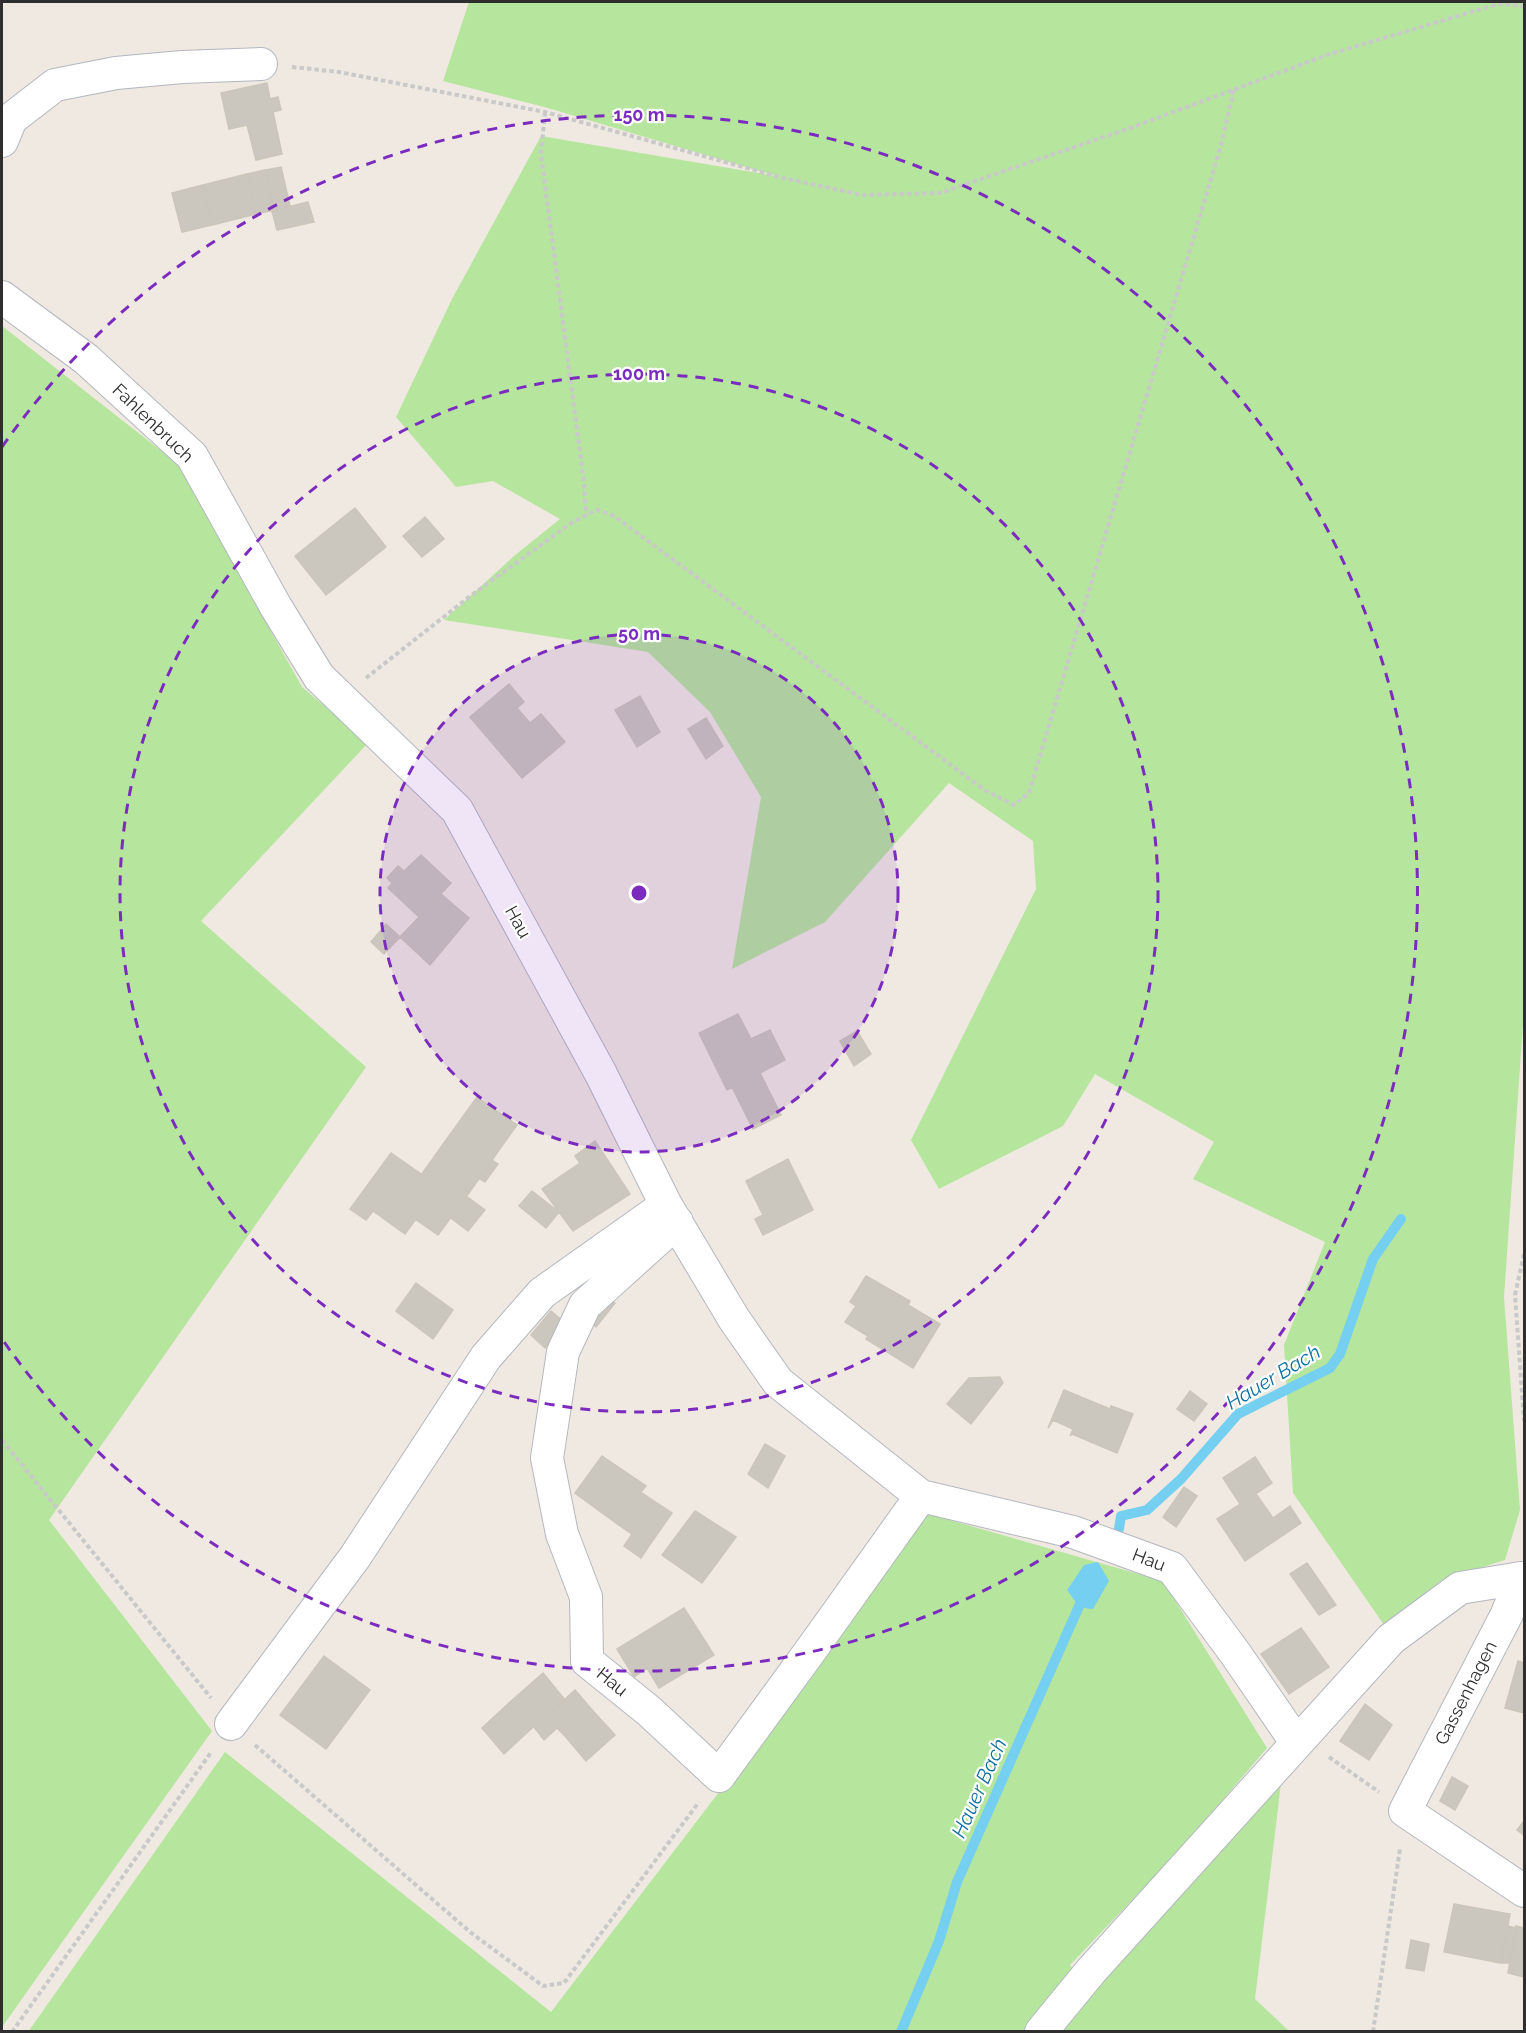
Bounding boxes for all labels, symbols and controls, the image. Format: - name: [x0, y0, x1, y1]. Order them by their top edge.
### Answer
- text: 150 m: [614, 104, 665, 125]
- text: 100 m: [613, 363, 665, 384]
- street label: Fahlenbruch: [109, 379, 198, 466]
- text: 50 m: [618, 623, 660, 644]
- centre of rings: [629, 883, 649, 903]
- street label: Hau: [501, 902, 536, 942]
- water label: Hauer Bach: [1221, 1339, 1325, 1415]
- street label: Hau: [1130, 1544, 1169, 1575]
- street label: Gassenhagen: [1430, 1637, 1501, 1748]
- street label: Hau: [593, 1663, 632, 1700]
- water label: Hauer Bach: [946, 1735, 1012, 1841]

